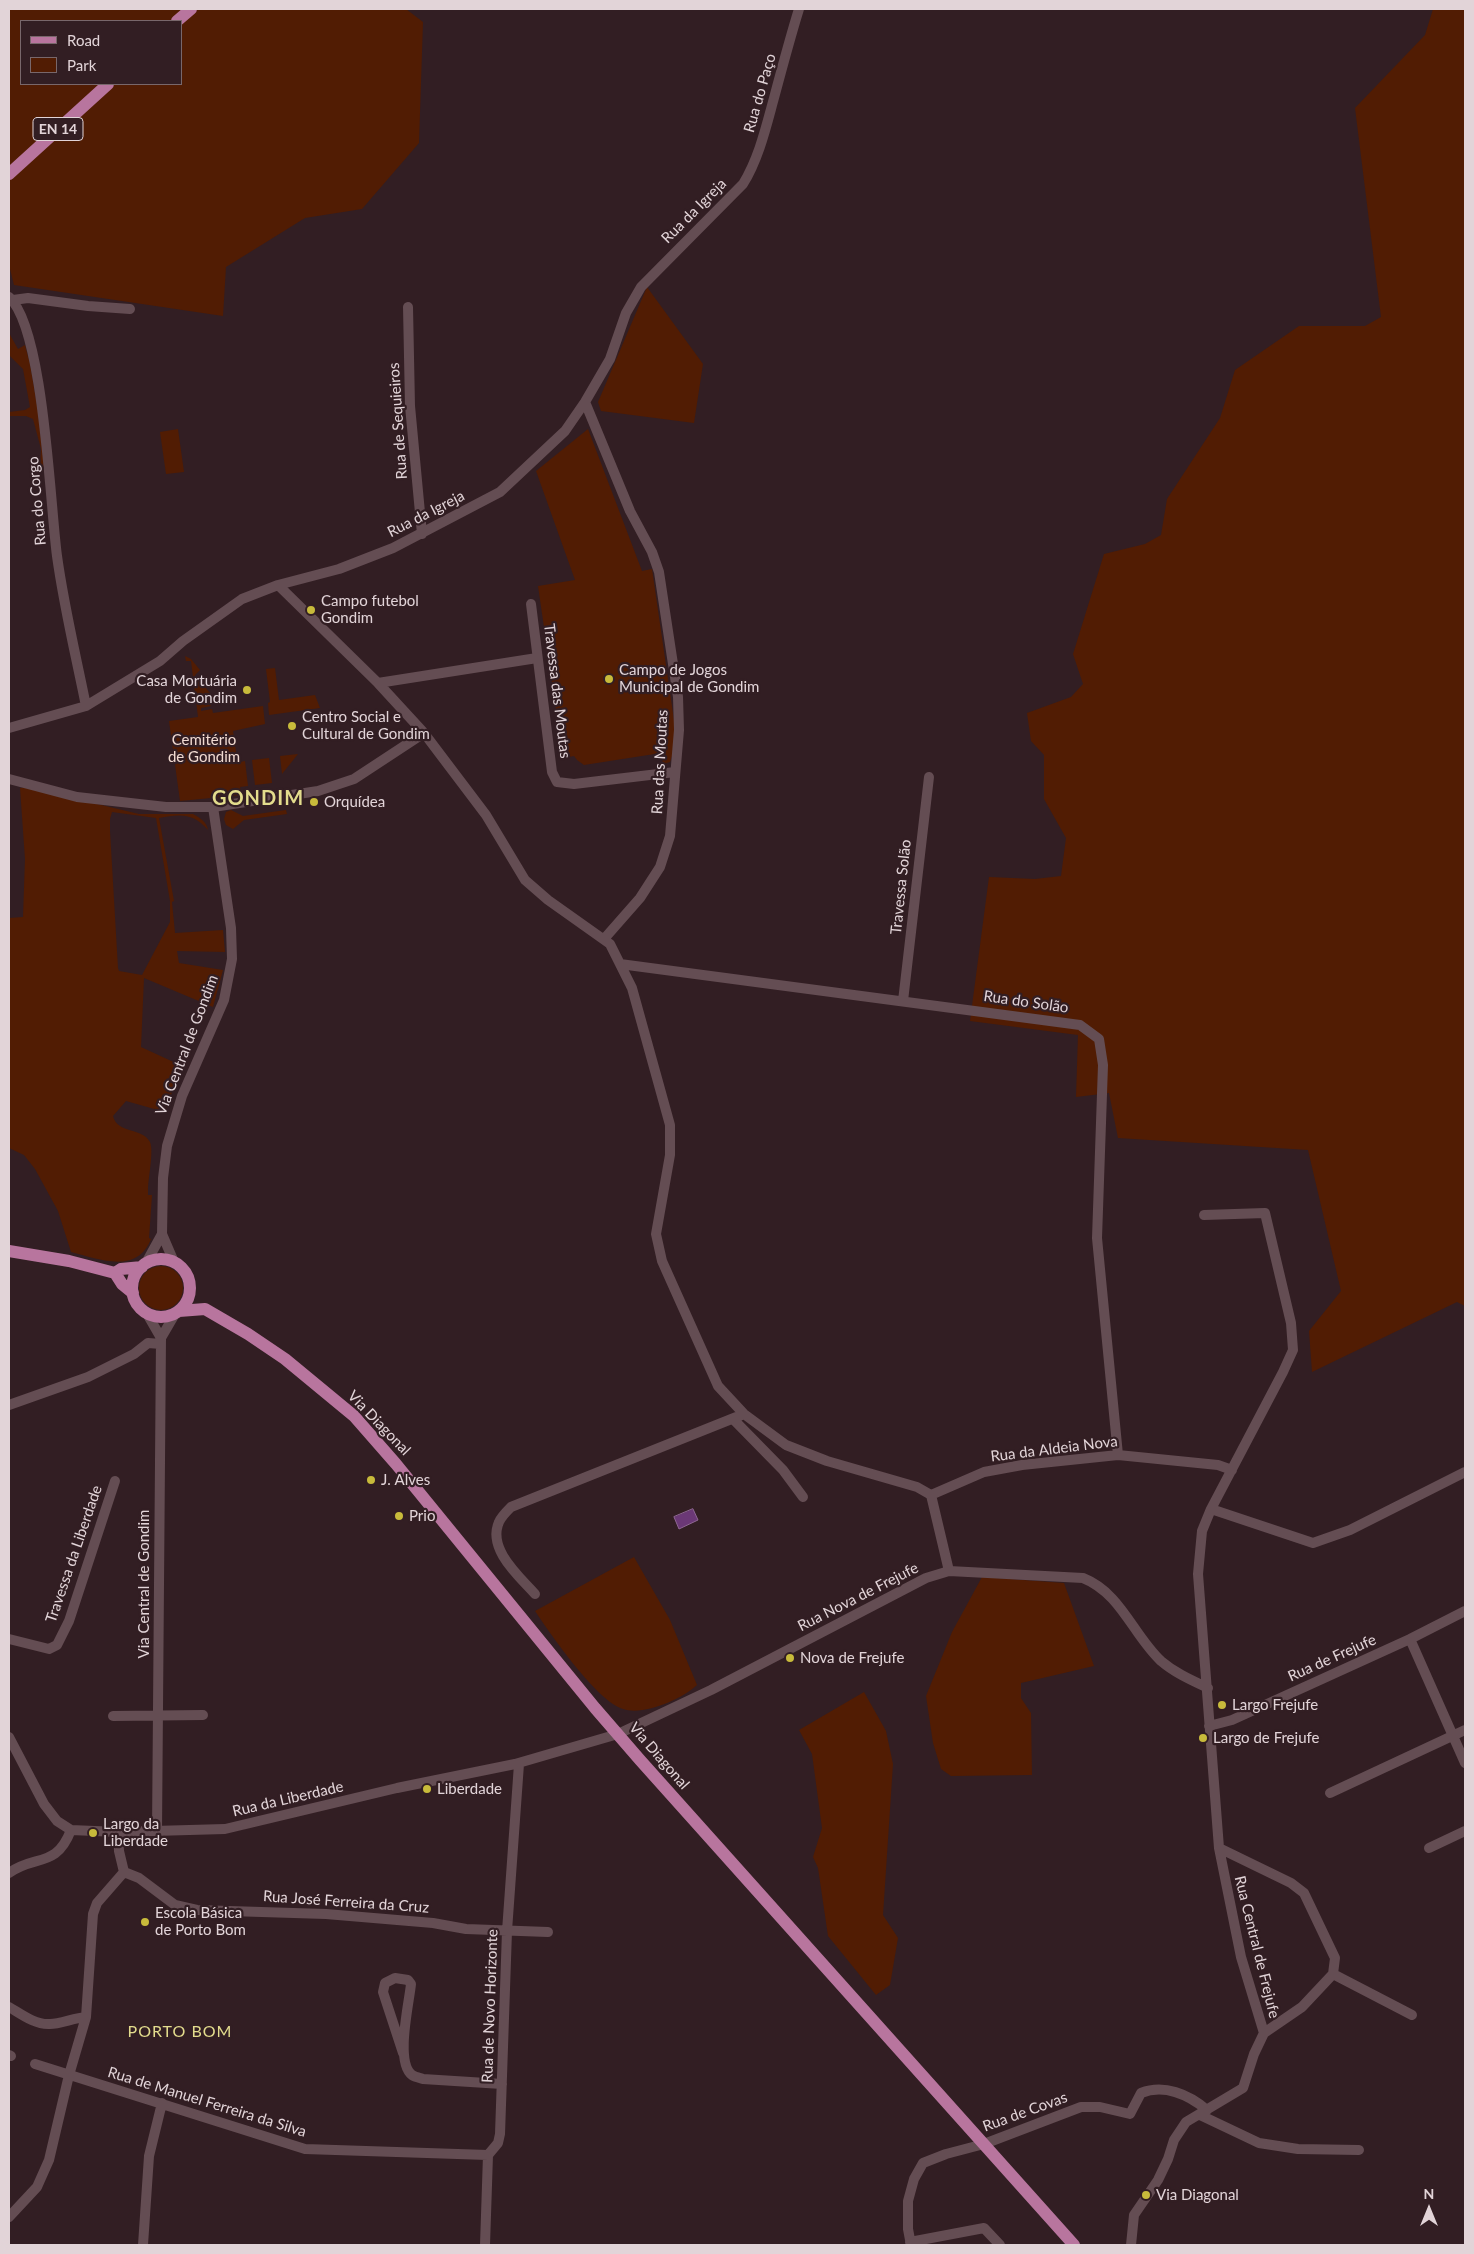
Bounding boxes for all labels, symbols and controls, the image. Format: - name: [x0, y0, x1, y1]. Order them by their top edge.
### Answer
- legend: [20, 20, 182, 85]
- text: Road: [67, 31, 100, 49]
- street label: Rua do Paço: [740, 51, 780, 135]
- text: Park: [67, 56, 96, 74]
- road number: EN 14: [33, 118, 83, 140]
- street label: Rua da Igreja: [658, 175, 730, 247]
- street label: Rua de Sequieiros: [385, 362, 411, 480]
- street label: Rua do Corgo: [24, 456, 50, 546]
- street label: Rua da Igreja: [384, 487, 468, 541]
- place label: Campo futebol Gondim: [321, 592, 419, 627]
- marker: Campo futebol Gondim: [305, 604, 317, 616]
- street label: Travessa das Moutas: [540, 623, 574, 759]
- place label: Campo de Jogos Municipal de Gondim: [619, 661, 759, 696]
- place label: Casa Mortuária de Gondim: [136, 672, 237, 707]
- marker: Campo de Jogos Municipal de Gondim: [603, 673, 615, 685]
- marker: Casa Mortuária de Gondim: [241, 684, 253, 696]
- place label: Centro Social e Cultural de Gondim: [302, 708, 430, 743]
- street label: Rua das Moutas: [648, 709, 672, 815]
- marker: Centro Social e Cultural de Gondim: [286, 720, 298, 732]
- park label: Cemitério de Gondim: [168, 731, 240, 766]
- district label: GONDIM: [211, 787, 305, 811]
- place label: Orquídea: [324, 793, 385, 811]
- marker: Orquídea: [308, 796, 320, 808]
- street label: Travessa Solão: [887, 838, 915, 936]
- street label: Via Central de Gondim: [152, 972, 222, 1118]
- street label: Rua do Solão: [982, 987, 1070, 1017]
- street label: Via Diagonal: [344, 1387, 414, 1459]
- street label: Rua da Aldeia Nova: [989, 1432, 1119, 1466]
- place label: J. Alves: [381, 1471, 430, 1489]
- marker: J. Alves: [365, 1474, 377, 1486]
- street label: Travessa da Liberdade: [42, 1483, 106, 1625]
- place label: Prio: [409, 1507, 435, 1525]
- street label: Via Central de Gondim: [135, 1510, 153, 1658]
- marker: Prio: [393, 1510, 405, 1522]
- street label: Rua Nova de Frejufe: [795, 1559, 921, 1635]
- street label: Rua de Frejufe: [1285, 1631, 1379, 1685]
- place label: Nova de Frejufe: [800, 1649, 904, 1667]
- marker: Nova de Frejufe: [784, 1652, 796, 1664]
- place label: Largo Frejufe: [1232, 1696, 1318, 1714]
- marker: Largo Frejufe: [1216, 1699, 1228, 1711]
- street label: Via Diagonal: [625, 1719, 693, 1793]
- place label: Largo de Frejufe: [1213, 1729, 1319, 1747]
- marker: Largo de Frejufe: [1197, 1732, 1209, 1744]
- street label: Rua da Liberdade: [231, 1777, 345, 1821]
- place label: Liberdade: [437, 1780, 502, 1798]
- marker: Liberdade: [421, 1783, 433, 1795]
- place label: Largo da Liberdade: [103, 1815, 168, 1850]
- marker: Largo da Liberdade: [87, 1827, 99, 1839]
- street label: Rua Central de Frejufe: [1231, 1874, 1283, 2020]
- street label: Rua José Ferreira da Cruz: [262, 1887, 430, 1917]
- place label: Escola Básica de Porto Bom: [155, 1904, 246, 1939]
- marker: Escola Básica de Porto Bom: [139, 1916, 151, 1928]
- street label: Rua de Novo Horizonte: [478, 1929, 502, 2083]
- district label: PORTO BOM: [126, 2022, 234, 2042]
- street label: Rua de Manuel Ferreira da Silva: [106, 2063, 308, 2141]
- street label: Rua de Covas: [980, 2088, 1070, 2136]
- north arrow: [1404, 2184, 1454, 2234]
- text: N: [1424, 2185, 1434, 2202]
- place label: Via Diagonal: [1156, 2186, 1239, 2204]
- marker: Via Diagonal: [1140, 2189, 1152, 2201]

